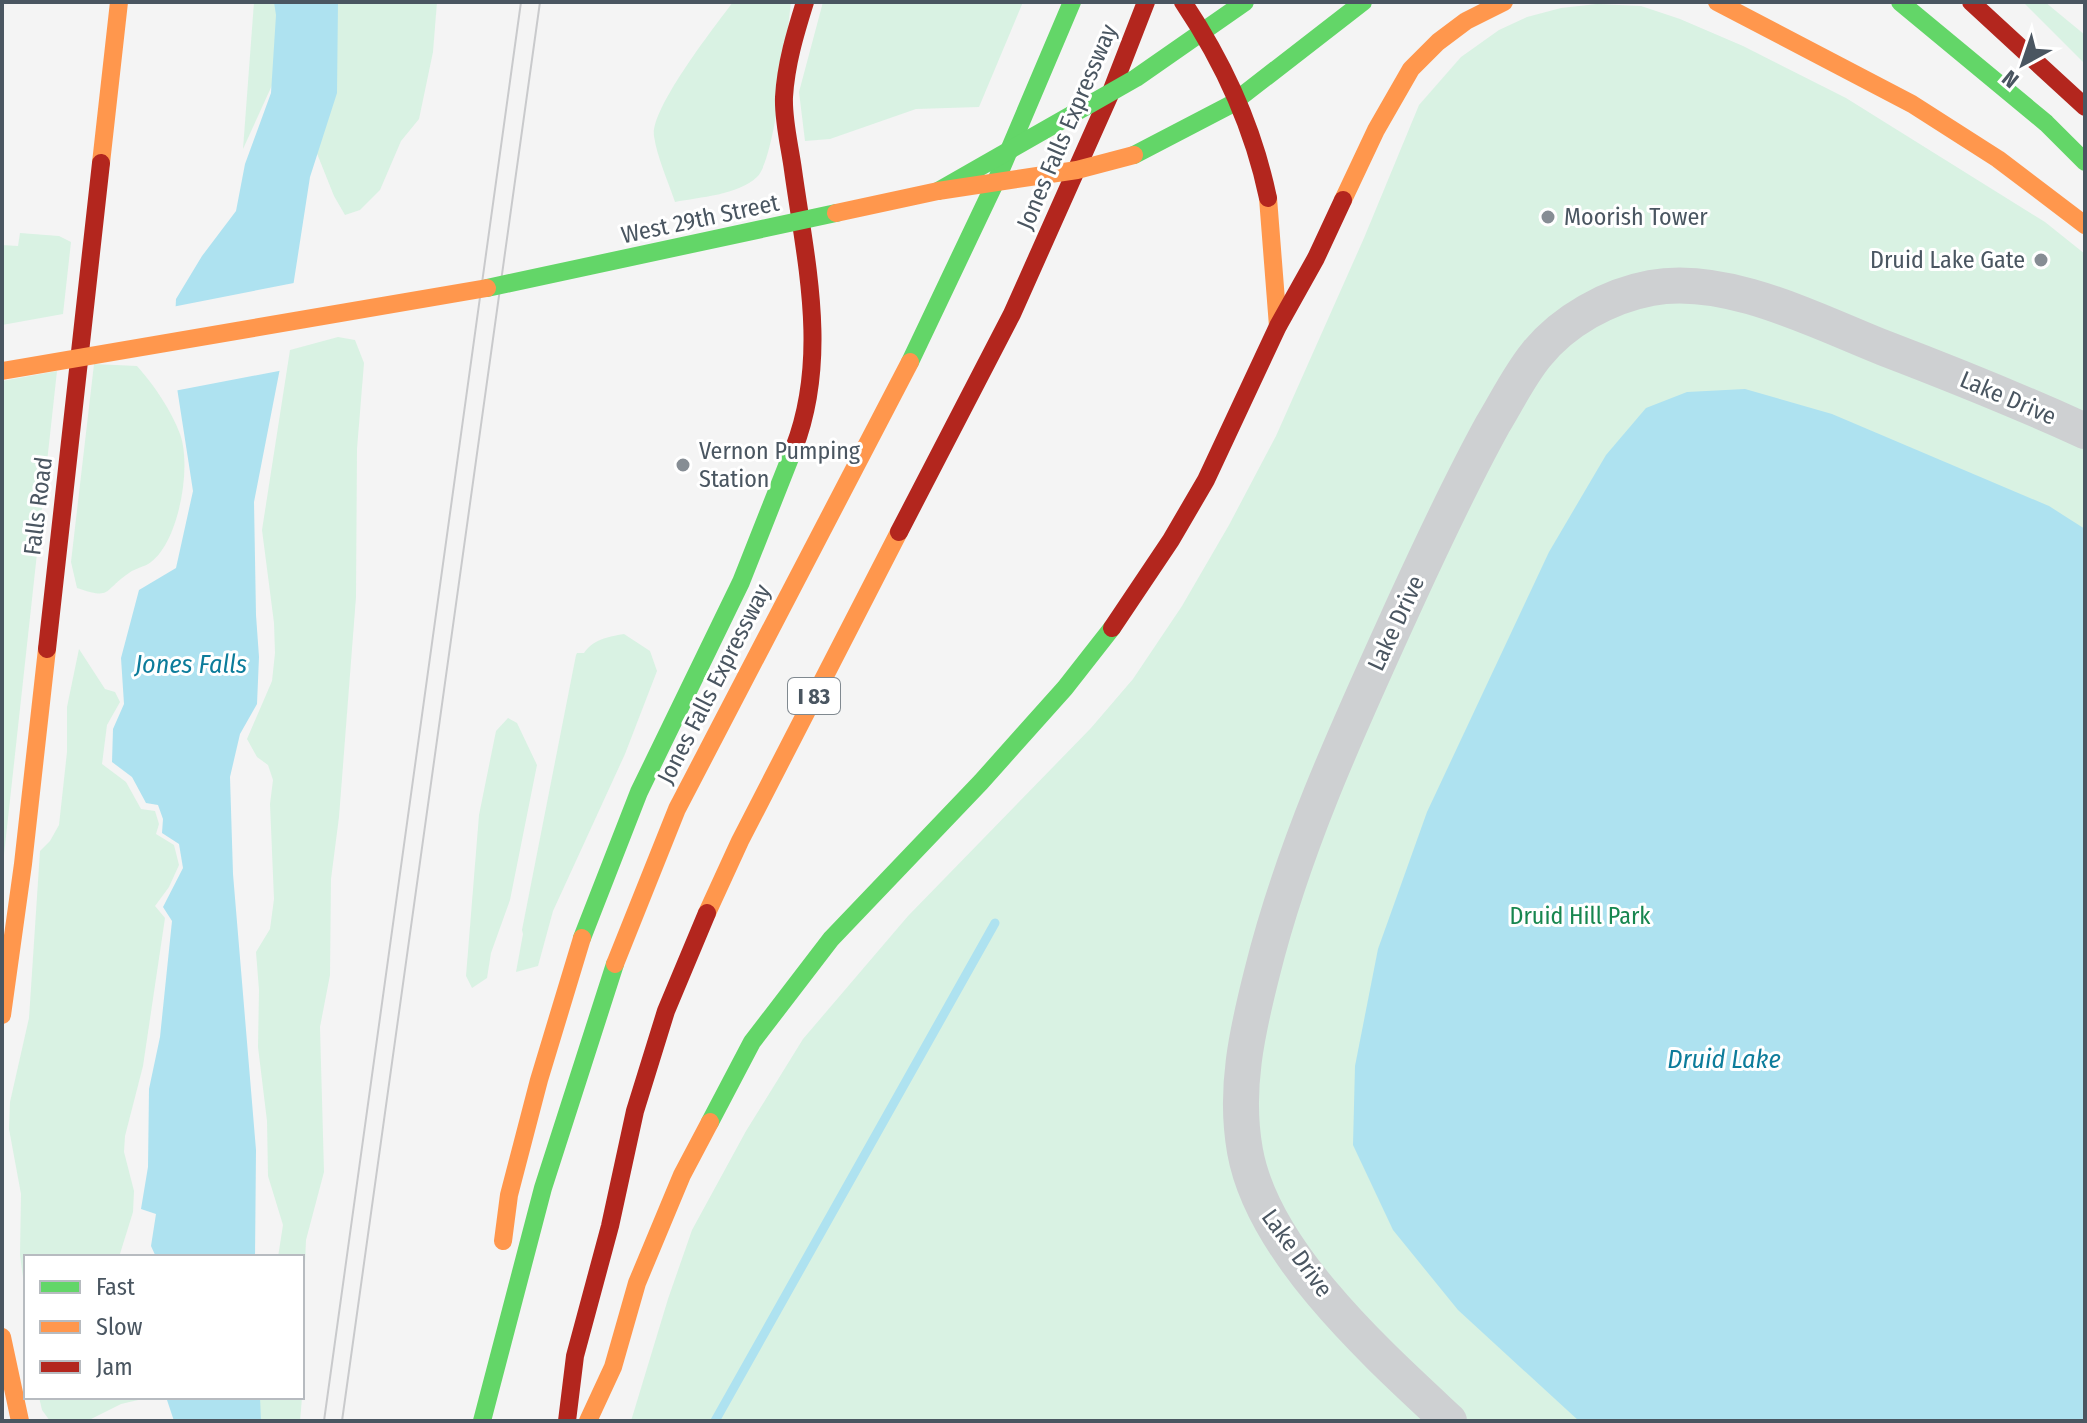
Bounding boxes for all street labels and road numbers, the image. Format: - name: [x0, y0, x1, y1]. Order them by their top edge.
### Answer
- street label: Jones Falls Expressway: [1011, 20, 1123, 234]
- street label: West 29th Street: [619, 189, 782, 249]
- street label: Lake Drive: [1956, 365, 2060, 431]
- street label: Falls Road: [18, 455, 58, 557]
- street label: Lake Drive: [1362, 571, 1430, 675]
- street label: Jones Falls Expressway: [651, 579, 777, 789]
- road number: I 83: [788, 678, 840, 714]
- street label: Lake Drive: [1256, 1204, 1338, 1302]

